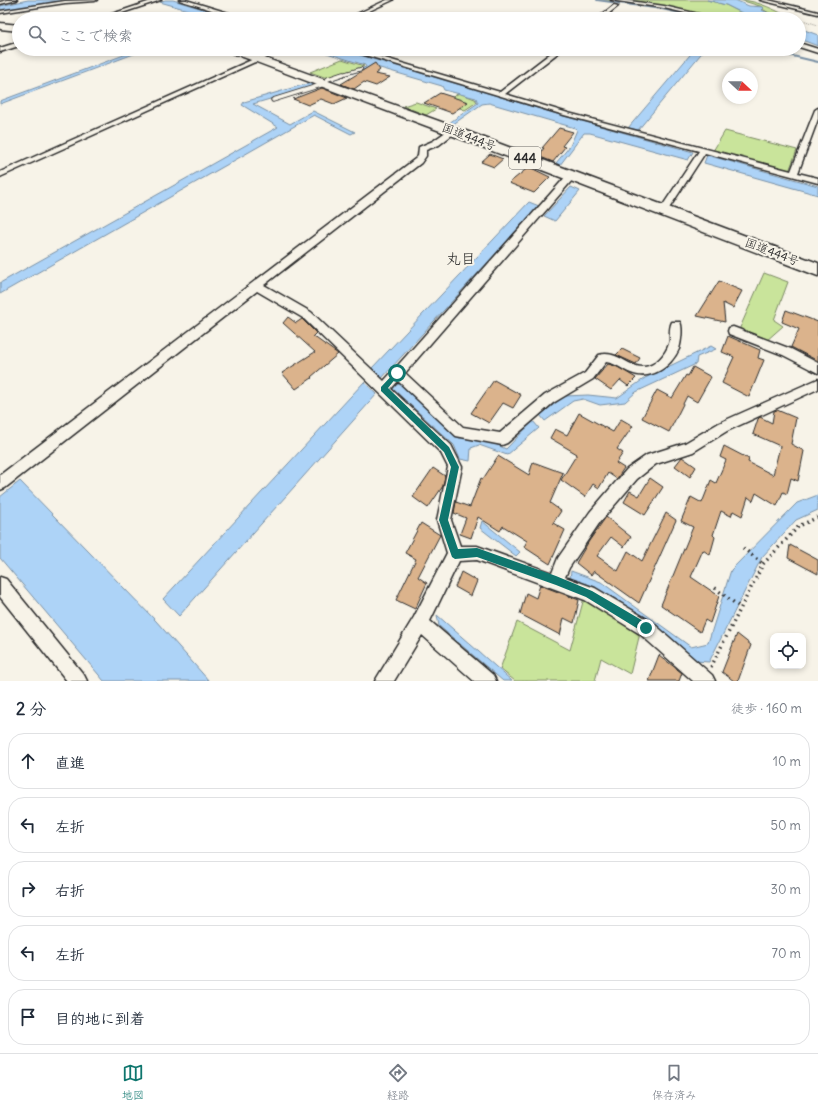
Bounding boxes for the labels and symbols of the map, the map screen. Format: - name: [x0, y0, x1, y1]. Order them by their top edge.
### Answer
- north arrow: [722, 68, 758, 104]
- street label: 国道444号: [440, 119, 498, 154]
- road number: 444: [509, 147, 541, 169]
- street label: 国道444号: [743, 234, 801, 269]
- district label: 丸目: [446, 249, 476, 268]
- route start: [388, 364, 406, 382]
- route end: [637, 619, 655, 637]

